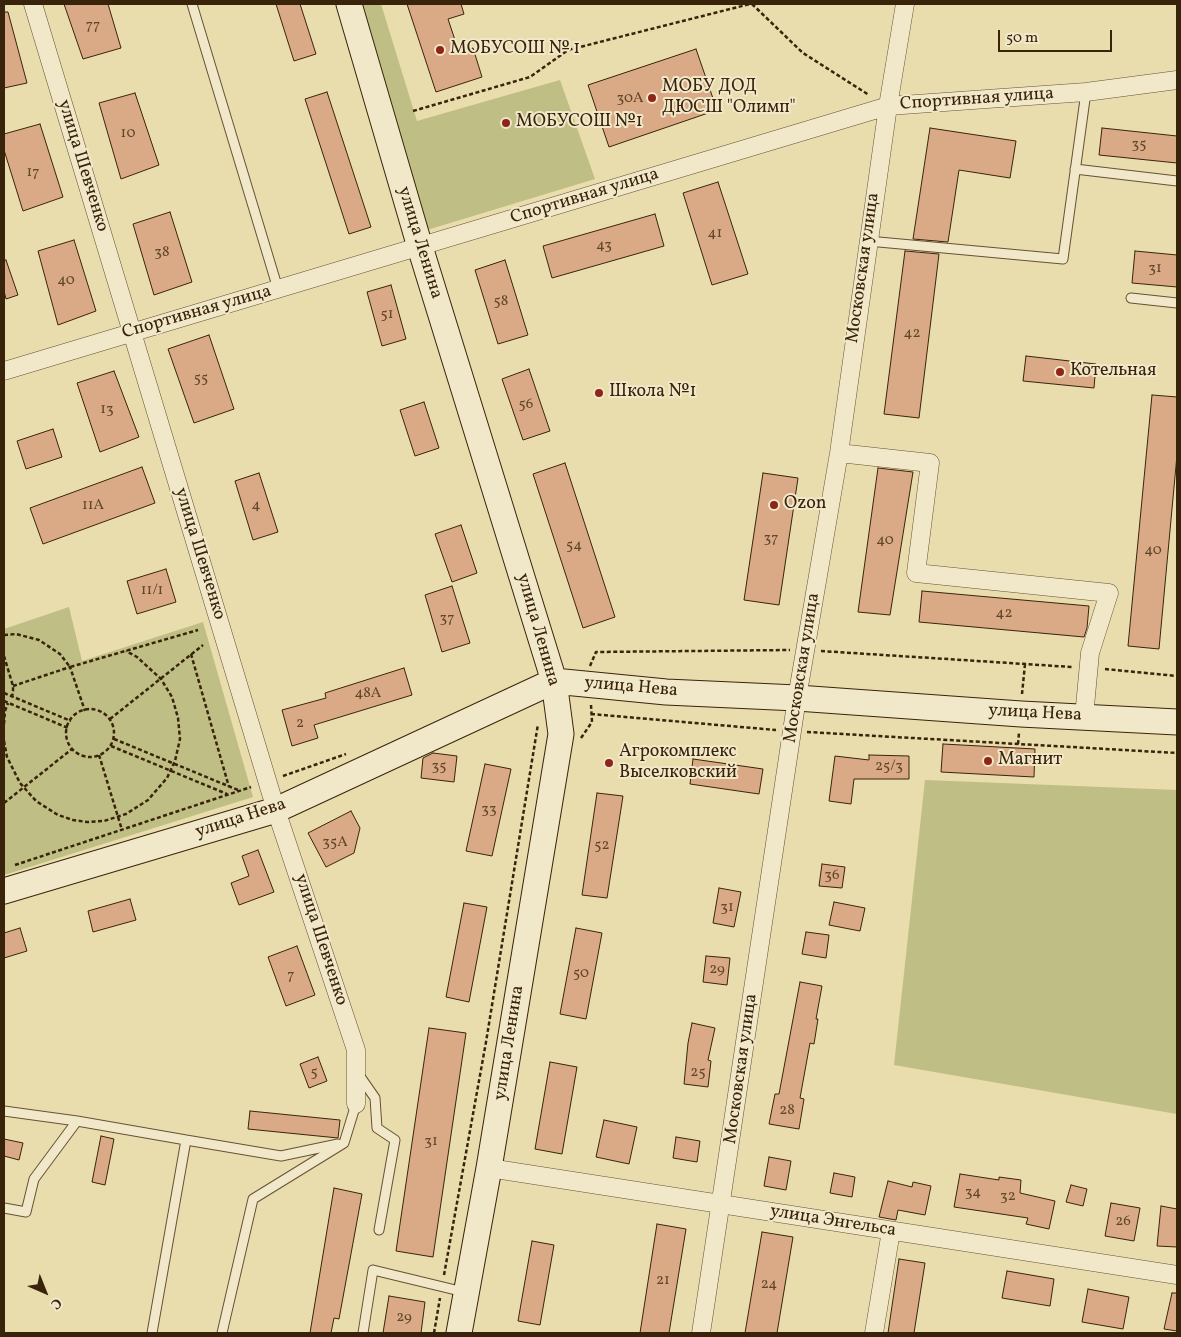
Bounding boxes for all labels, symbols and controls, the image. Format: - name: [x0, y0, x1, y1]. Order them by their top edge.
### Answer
- house number: 77: [86, 17, 100, 35]
- scale bar: [1001, 20, 1115, 52]
- text: 50 m: [1006, 28, 1038, 49]
- place label: МОБУСОШ № 1: [450, 39, 580, 61]
- marker: МОБУСОШ № 1: [434, 44, 446, 56]
- place label: МОБУ ДОД ДЮСШ "Олимп": [662, 77, 796, 120]
- street label: Спортивная улица: [899, 84, 1055, 116]
- house number: 30А: [617, 90, 643, 108]
- marker: МОБУ ДОД ДЮСШ "Олимп": [646, 92, 658, 104]
- street label: улица Шевченко: [52, 97, 112, 235]
- place label: МОБУСОШ №1: [516, 112, 643, 134]
- marker: МОБУСОШ №1: [500, 117, 512, 129]
- house number: 10: [121, 125, 135, 143]
- house number: 35: [1132, 136, 1146, 154]
- house number: 17: [26, 164, 40, 182]
- street label: Спортивная улица: [508, 164, 662, 230]
- street label: улица Ленина: [392, 184, 446, 302]
- street label: Московская улица: [843, 191, 885, 345]
- house number: 41: [708, 225, 722, 243]
- house number: 43: [596, 237, 612, 255]
- house number: 38: [154, 244, 170, 262]
- house number: 31: [1148, 260, 1162, 278]
- house number: 40: [57, 272, 75, 290]
- street label: Спортивная улица: [120, 281, 274, 345]
- house number: 58: [494, 293, 508, 311]
- house number: 51: [380, 306, 394, 324]
- house number: 42: [903, 325, 921, 343]
- place label: Котельная: [1070, 361, 1156, 383]
- marker: Котельная: [1054, 366, 1066, 378]
- house number: 55: [194, 370, 208, 388]
- place label: Школа №1: [609, 382, 696, 404]
- marker: Школа №1: [593, 387, 605, 399]
- house number: 56: [519, 396, 533, 414]
- house number: 13: [100, 401, 114, 419]
- street label: улица Шевченко: [169, 485, 229, 623]
- place label: Ozon: [784, 494, 826, 516]
- house number: 11А: [82, 497, 104, 515]
- house number: 4: [252, 497, 260, 515]
- marker: Ozon: [768, 499, 780, 511]
- house number: 37: [764, 530, 778, 548]
- house number: 40: [876, 532, 894, 550]
- house number: 54: [566, 537, 582, 555]
- house number: 40: [1144, 542, 1162, 560]
- street label: улица Ленина: [511, 571, 563, 689]
- house number: 11/1: [141, 582, 163, 600]
- street label: Московская улица: [780, 591, 826, 745]
- house number: 42: [995, 605, 1013, 623]
- house number: 37: [440, 610, 454, 628]
- street label: улица Нева: [583, 673, 679, 703]
- house number: 48А: [355, 685, 381, 703]
- street label: улица Нева: [988, 701, 1082, 727]
- house number: 2: [296, 715, 304, 733]
- place label: Агрокомплекс Выселковский: [619, 742, 737, 784]
- place label: Магнит: [998, 750, 1062, 772]
- marker: Магнит: [982, 755, 994, 767]
- marker: Агрокомплекс Выселковский: [603, 757, 615, 769]
- house number: 35: [432, 758, 446, 776]
- house number: 25/3: [875, 758, 903, 776]
- street label: улица Нева: [193, 794, 289, 844]
- house number: 33: [481, 801, 497, 819]
- house number: 35А: [322, 834, 348, 852]
- house number: 52: [594, 837, 610, 855]
- house number: 36: [824, 867, 840, 885]
- street label: улица Шевченко: [289, 871, 351, 1009]
- house number: 31: [720, 899, 734, 917]
- house number: 29: [709, 961, 725, 979]
- house number: 50: [573, 965, 589, 983]
- house number: 7: [287, 967, 295, 985]
- street label: улица Ленина: [490, 984, 530, 1102]
- street label: Московская улица: [721, 992, 763, 1146]
- house number: 5: [310, 1064, 318, 1082]
- house number: 25: [690, 1064, 706, 1082]
- house number: 28: [779, 1102, 795, 1120]
- house number: 31: [424, 1133, 438, 1151]
- house number: 34: [965, 1184, 981, 1202]
- house number: 32: [1000, 1188, 1016, 1206]
- street label: улица Энгельса: [768, 1201, 898, 1243]
- house number: 26: [1115, 1213, 1131, 1231]
- north arrow: [20, 1267, 70, 1317]
- house number: 21: [656, 1272, 670, 1290]
- house number: 24: [761, 1276, 777, 1294]
- text: С: [46, 1293, 66, 1313]
- house number: 29: [396, 1309, 412, 1327]

